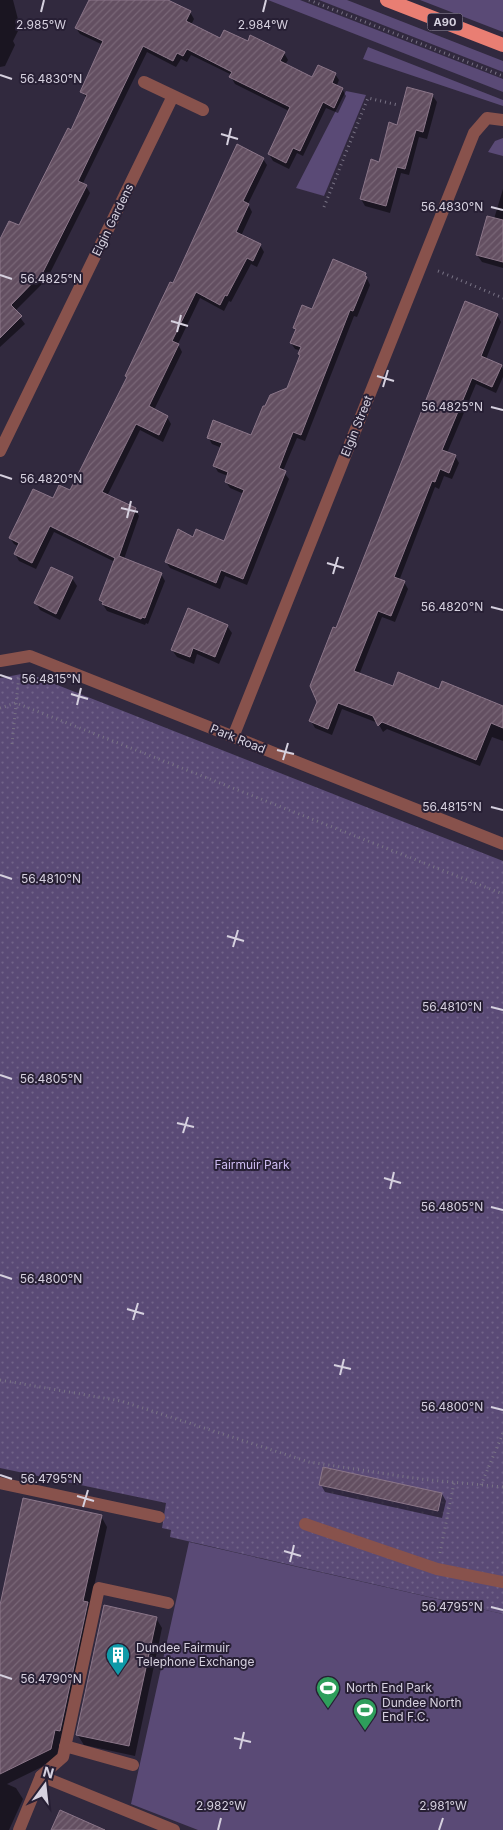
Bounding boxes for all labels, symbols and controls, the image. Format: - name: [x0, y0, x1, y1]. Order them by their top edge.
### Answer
- road number: A90: [428, 14, 462, 31]
- text: 2.985°W: [16, 17, 66, 32]
- text: 2.984°W: [238, 17, 288, 32]
- text: 56.4830°N: [20, 71, 82, 86]
- street label: Elgin Gardens: [89, 181, 137, 258]
- text: 56.4830°N: [421, 199, 483, 214]
- text: 56.4825°N: [20, 271, 82, 286]
- street label: Elgin Street: [337, 393, 376, 459]
- text: 56.4825°N: [421, 399, 483, 414]
- text: 56.4820°N: [20, 471, 82, 486]
- text: 56.4820°N: [421, 599, 483, 614]
- text: 56.4815°N: [21, 671, 81, 686]
- street label: Park Road: [208, 721, 268, 756]
- text: 56.4815°N: [422, 799, 482, 814]
- text: 56.4810°N: [21, 871, 81, 886]
- text: 56.4810°N: [422, 999, 482, 1014]
- text: 56.4805°N: [20, 1071, 82, 1086]
- park label: Fairmuir Park: [214, 1157, 290, 1172]
- text: 56.4805°N: [421, 1199, 483, 1214]
- text: 56.4800°N: [20, 1271, 82, 1286]
- text: 56.4800°N: [421, 1399, 483, 1414]
- text: 56.4795°N: [20, 1471, 82, 1486]
- text: 56.4795°N: [421, 1599, 483, 1614]
- place label: Dundee Fairmuir Telephone Exchange: [136, 1640, 254, 1669]
- building icon: Dundee Fairmuir Telephone Exchange: [105, 1642, 131, 1676]
- text: 56.4790°N: [20, 1671, 82, 1686]
- sports icon: North End Park: [315, 1675, 341, 1709]
- place label: North End Park: [346, 1680, 432, 1695]
- place label: Dundee North End F.C.: [382, 1695, 462, 1724]
- sports icon: Dundee North End F.C.: [352, 1697, 378, 1731]
- north arrow: [20, 1760, 70, 1810]
- text: N: [41, 1762, 56, 1782]
- text: 2.982°W: [196, 1798, 246, 1813]
- text: 2.981°W: [419, 1798, 467, 1813]

